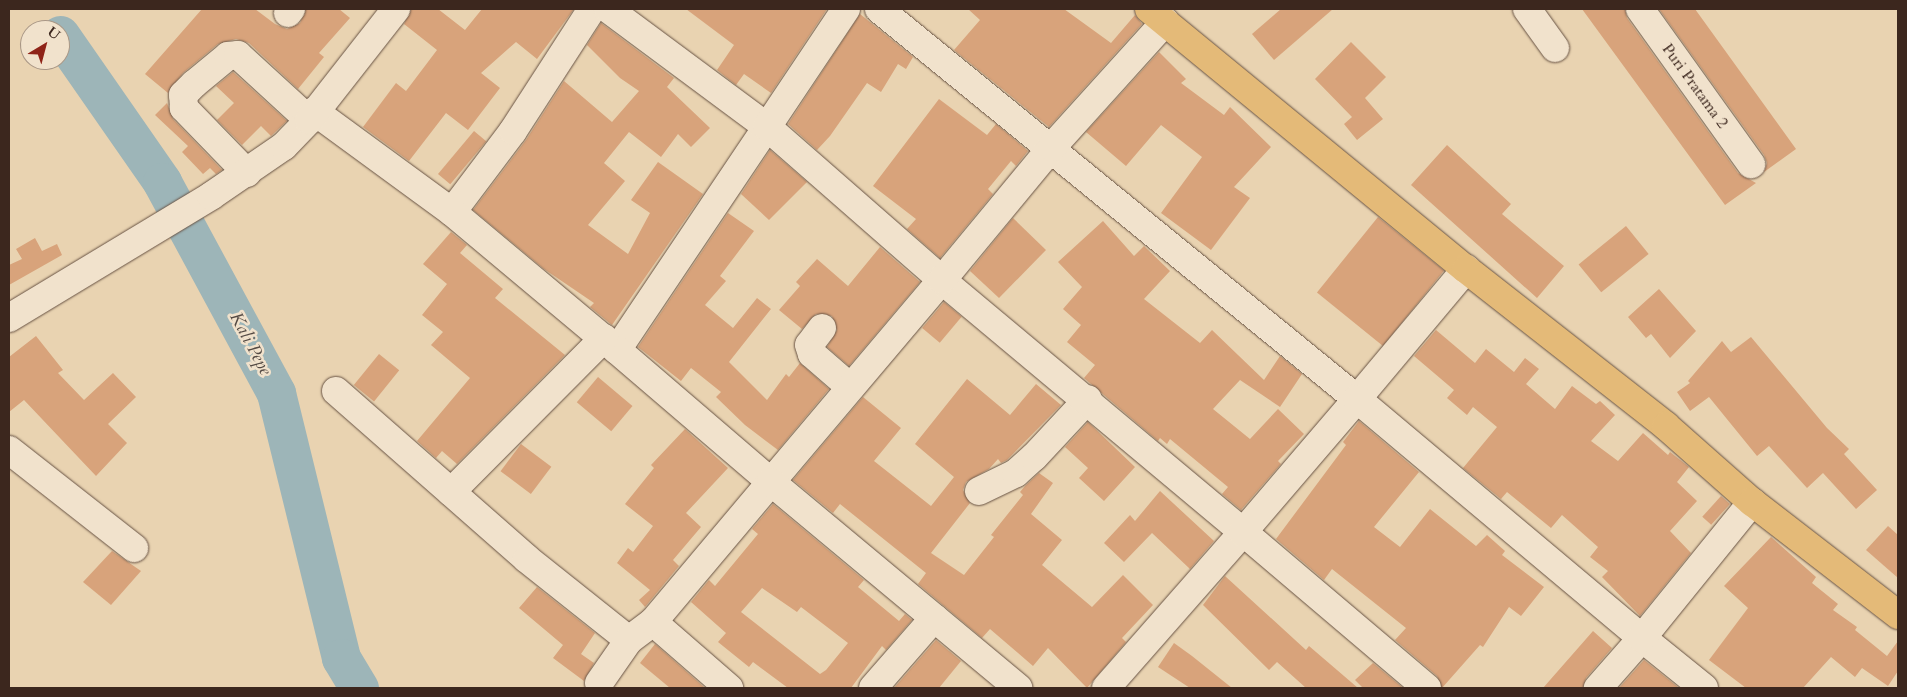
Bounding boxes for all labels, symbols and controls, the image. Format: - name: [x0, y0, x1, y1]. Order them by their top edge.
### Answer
- north arrow: [20, 20, 70, 70]
- text: U: [43, 22, 64, 44]
- street label: Puri Pratama 2: [1658, 40, 1732, 132]
- water label: Kali Pepe: [224, 309, 276, 379]

